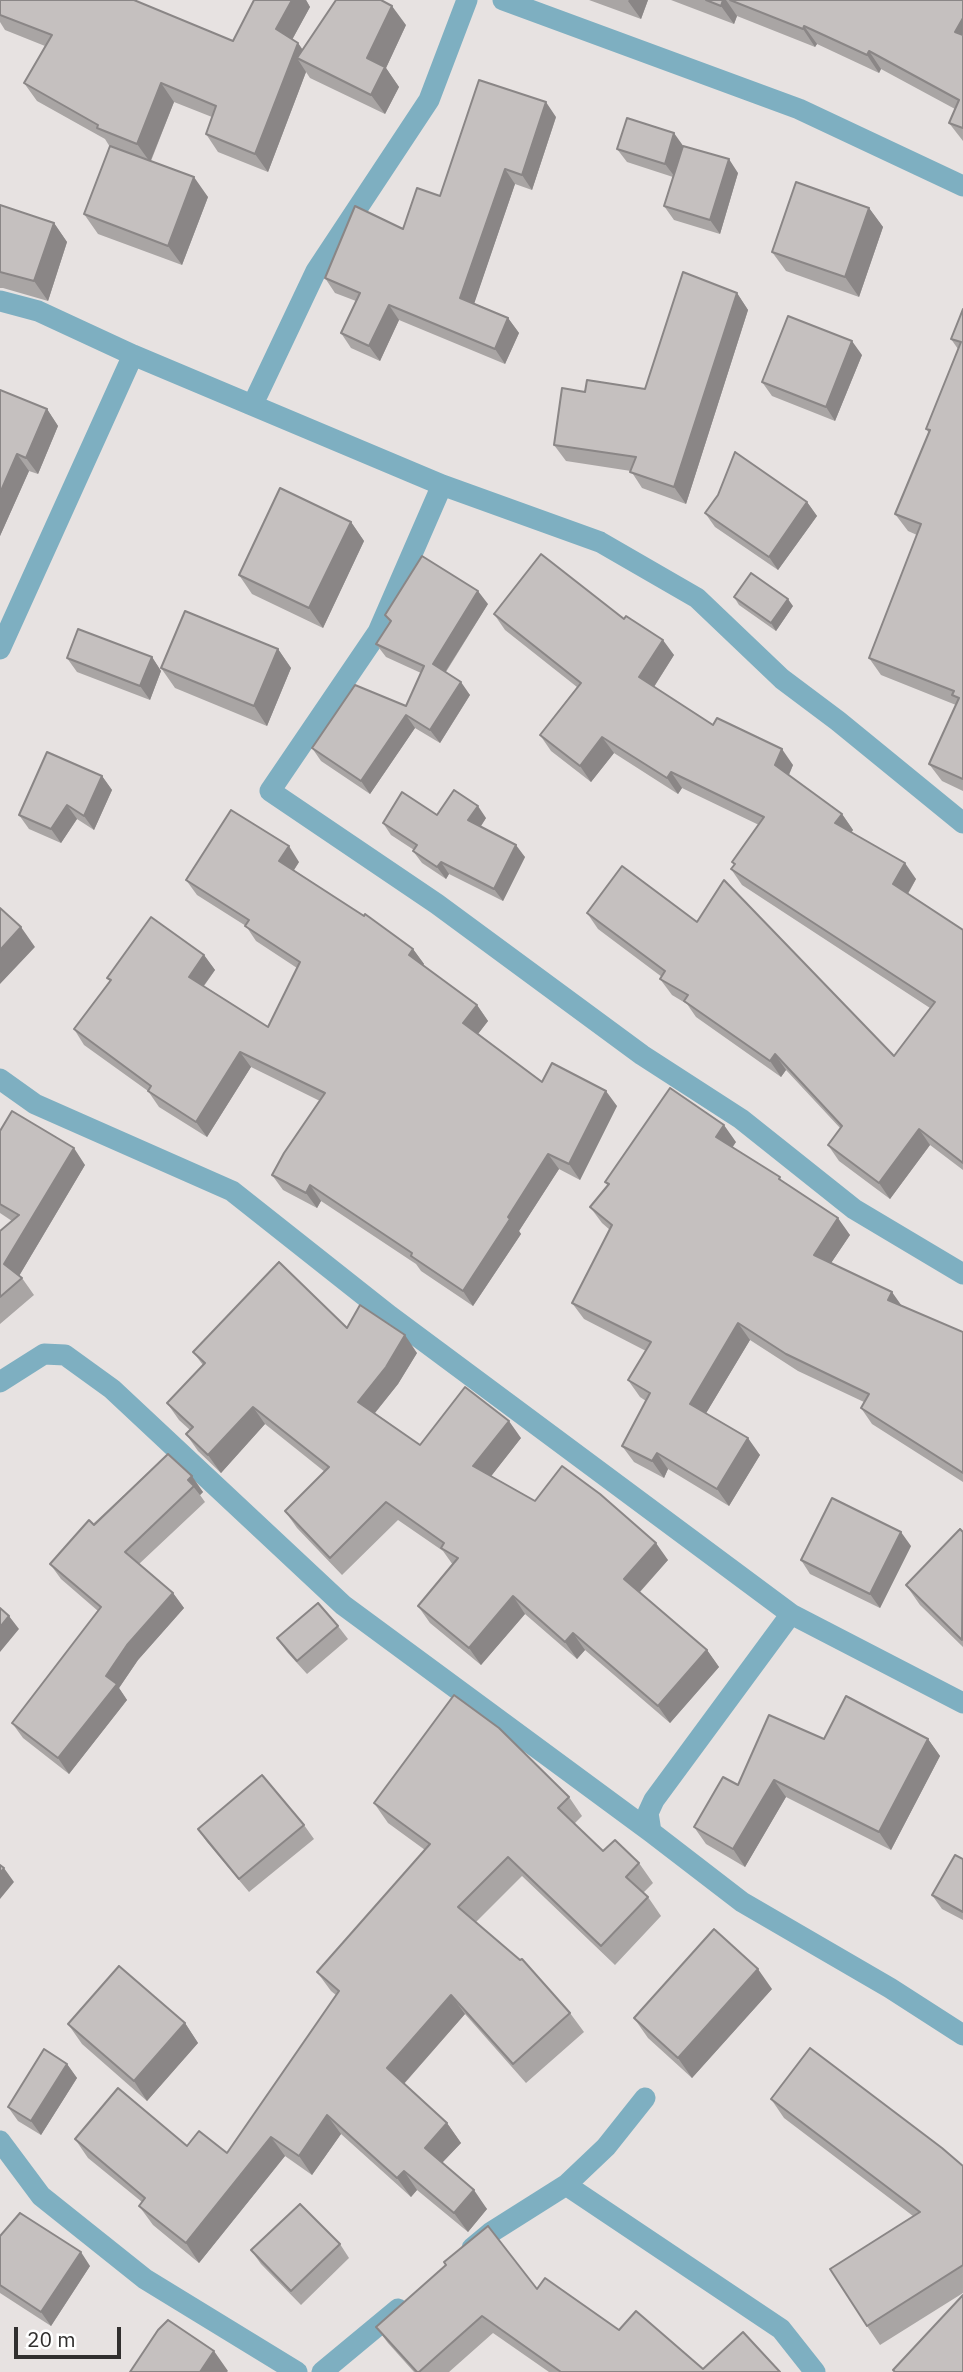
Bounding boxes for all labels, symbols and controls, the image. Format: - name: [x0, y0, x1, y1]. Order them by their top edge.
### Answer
- scale bar: [18, 2312, 124, 2356]
- text: 20 m: [27, 2325, 76, 2353]

